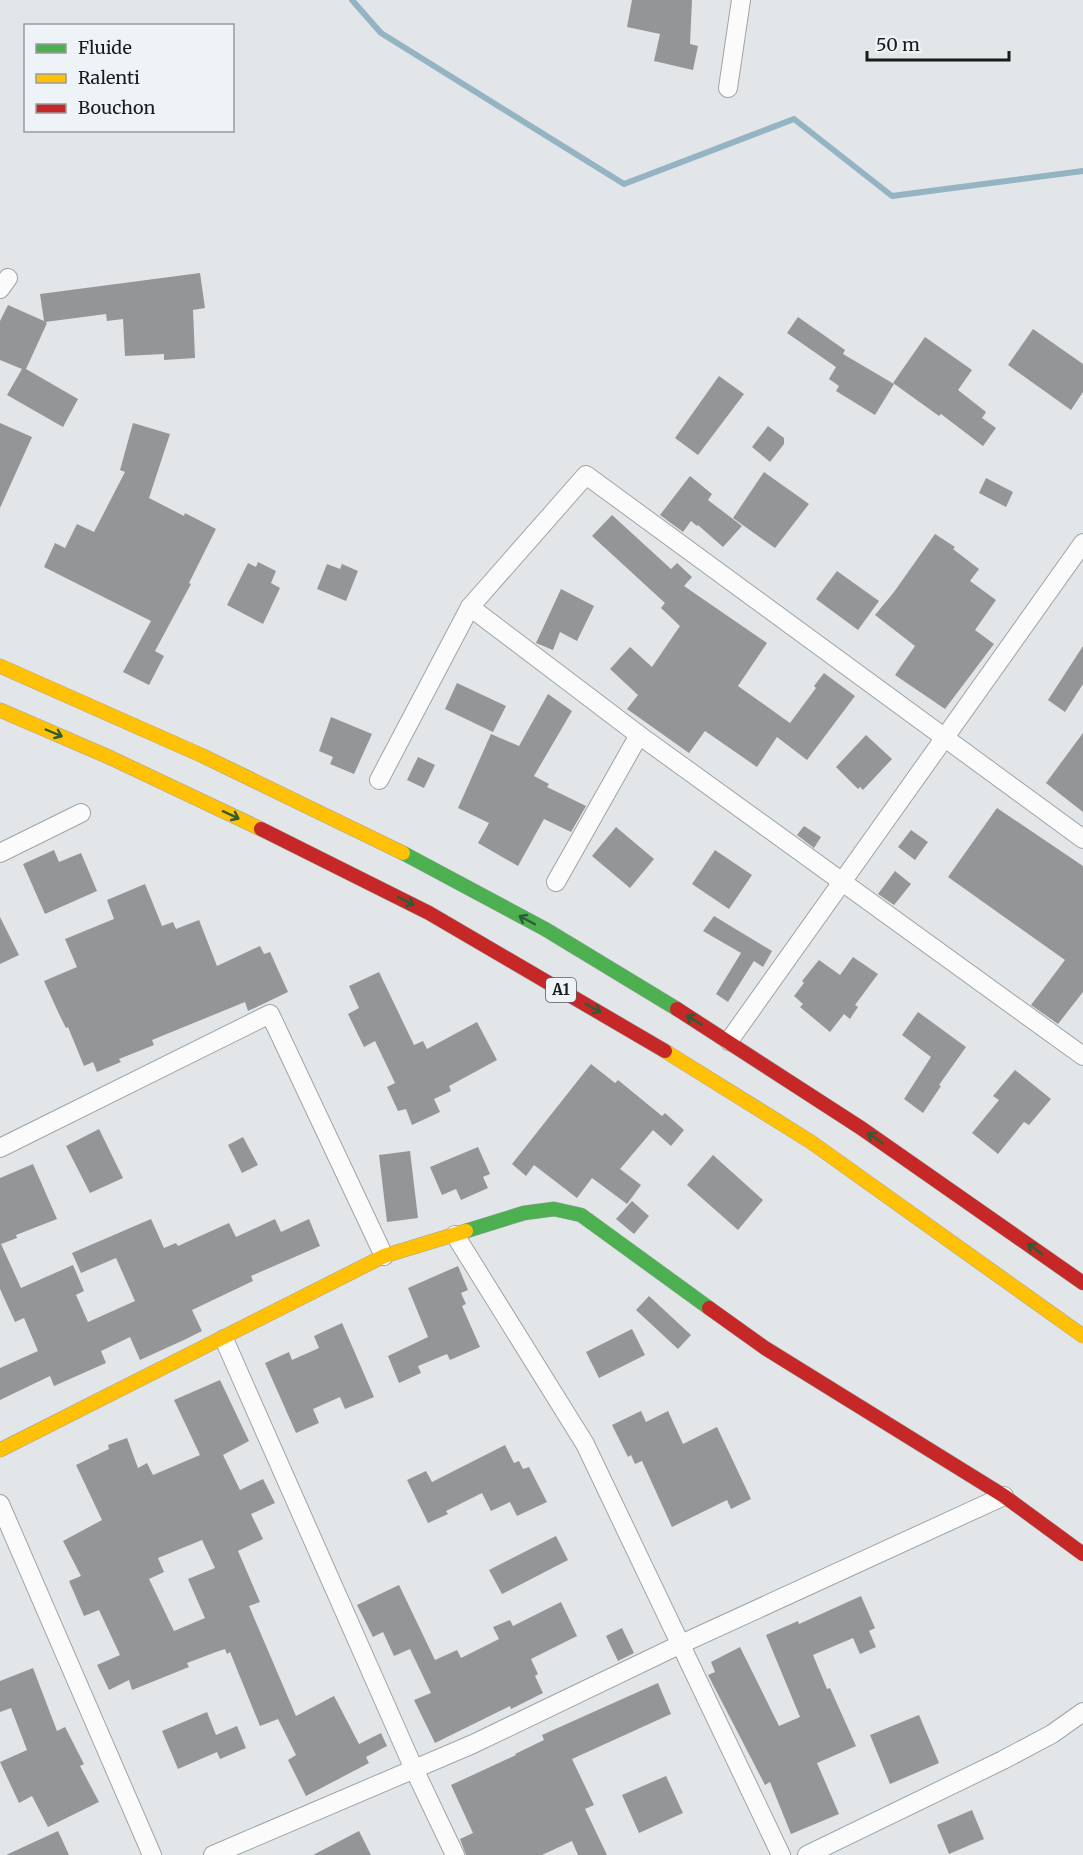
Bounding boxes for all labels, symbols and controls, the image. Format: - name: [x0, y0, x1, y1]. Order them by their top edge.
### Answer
- legend: [24, 24, 234, 132]
- scale bar: [867, 24, 1010, 62]
- text: 50 m: [876, 33, 920, 56]
- text: Fluide: [78, 36, 132, 59]
- text: Ralenti: [78, 66, 140, 89]
- text: Bouchon: [78, 96, 155, 119]
- one-way arrow: [44, 728, 62, 739]
- one-way arrow: [221, 809, 239, 821]
- one-way arrow: [396, 895, 414, 907]
- one-way arrow: [519, 914, 536, 926]
- road number: A1: [546, 978, 576, 1002]
- one-way arrow: [584, 1003, 601, 1015]
- one-way arrow: [686, 1013, 703, 1025]
- one-way arrow: [867, 1131, 884, 1144]
- one-way arrow: [1028, 1243, 1044, 1255]

